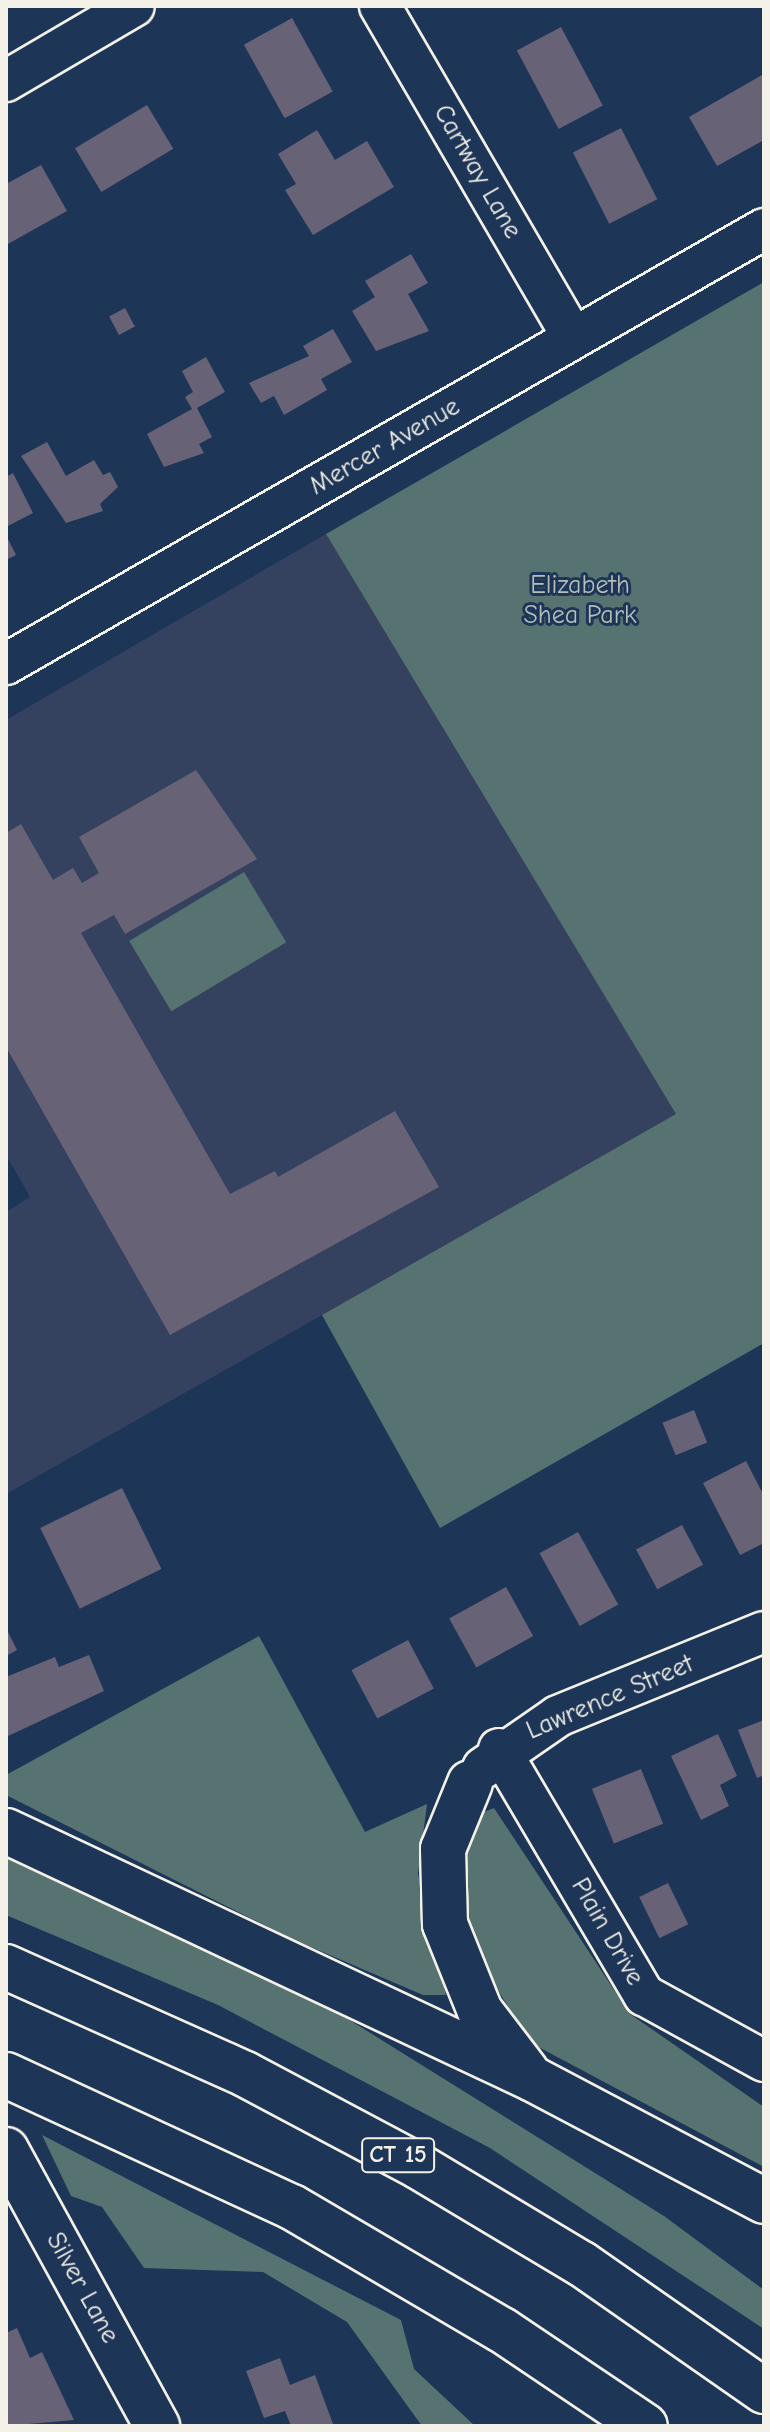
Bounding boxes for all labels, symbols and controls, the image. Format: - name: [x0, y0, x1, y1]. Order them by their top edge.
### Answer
- street label: Cartway Lane: [426, 100, 528, 244]
- street label: Mercer Avenue: [304, 391, 466, 503]
- park label: Elizabeth Shea Park: [523, 570, 637, 632]
- street label: Lawrence Street: [522, 1649, 698, 1747]
- street label: Plain Drive: [564, 1873, 650, 1991]
- road number: CT 15: [360, 2135, 436, 2175]
- street label: Silver Lane: [39, 2227, 125, 2349]

